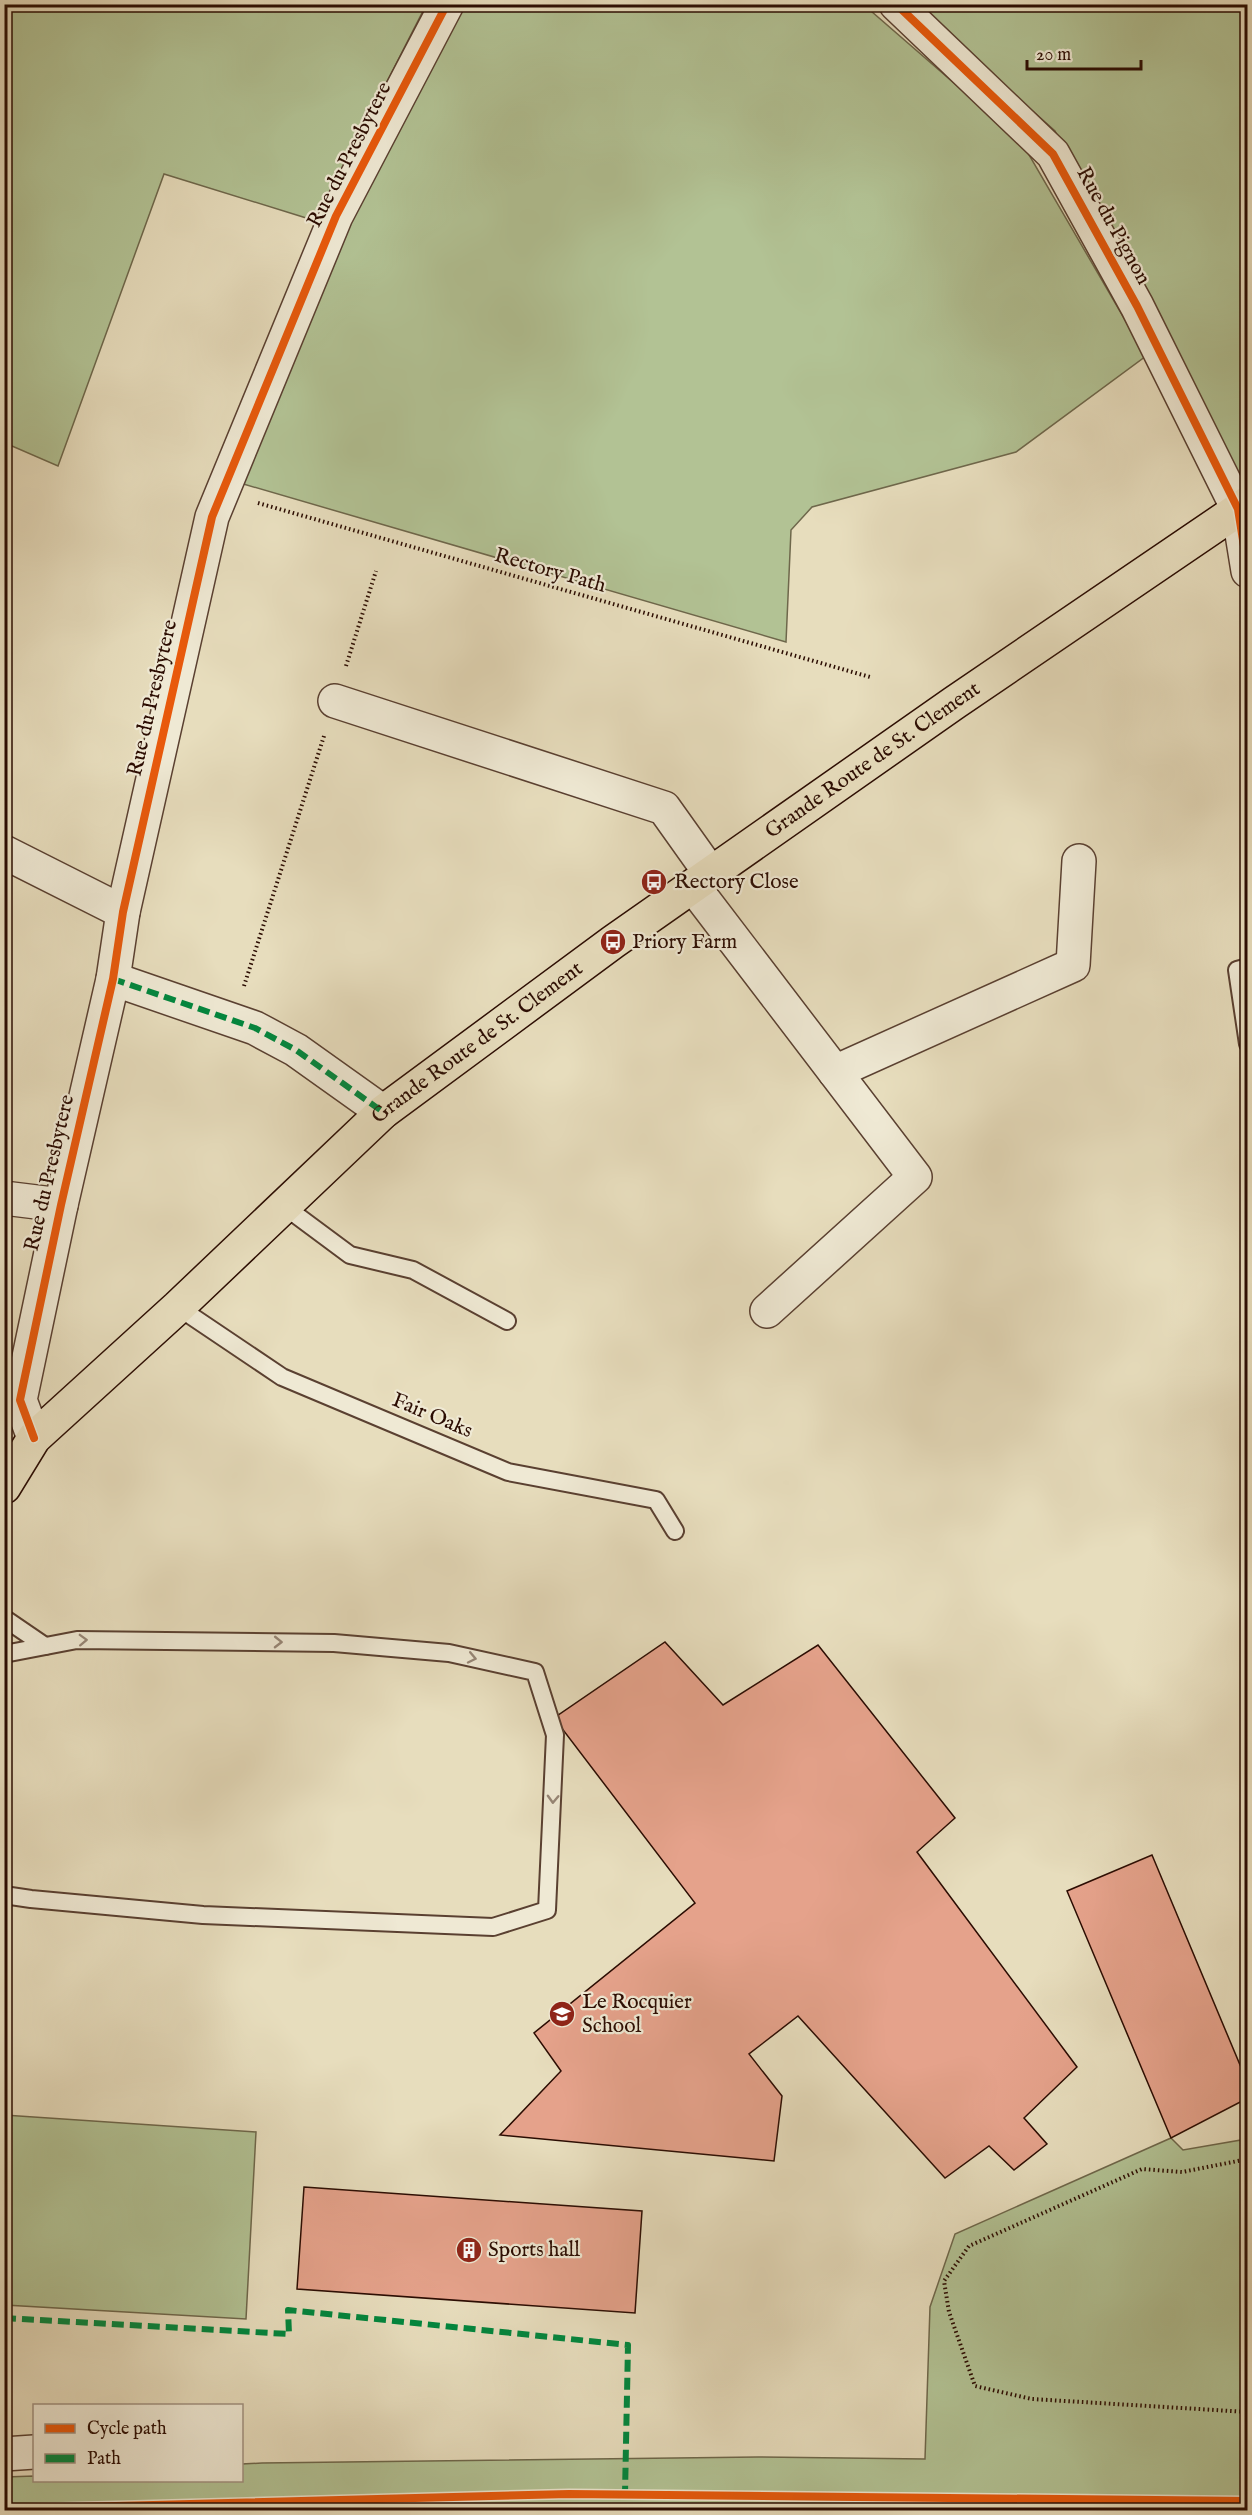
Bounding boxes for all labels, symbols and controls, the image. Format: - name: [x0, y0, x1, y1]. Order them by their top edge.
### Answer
- scale bar: [1027, 33, 1141, 71]
- text: 20 m: [1036, 44, 1071, 67]
- street label: Rue du Presbytere: [302, 77, 399, 232]
- street label: Rue du Pignon: [1070, 162, 1156, 290]
- street label: Rectory Path: [491, 542, 609, 600]
- street label: Rue du Presbytere: [122, 617, 184, 779]
- street label: Grande Route de St. Clement: [760, 676, 985, 845]
- bus stop icon: Rectory Close: [639, 867, 669, 897]
- place label: Rectory Close: [674, 869, 799, 896]
- bus stop icon: Priory Farm: [598, 927, 628, 957]
- place label: Priory Farm: [632, 929, 737, 956]
- street label: Grande Route de St. Clement: [365, 955, 588, 1130]
- street label: Rue du Presbytere: [19, 1092, 81, 1254]
- street label: Fair Oaks: [388, 1387, 476, 1445]
- one-way arrow: [78, 1634, 87, 1647]
- one-way arrow: [273, 1636, 282, 1648]
- one-way arrow: [466, 1651, 476, 1664]
- one-way arrow: [547, 1794, 560, 1803]
- place label: Le Rocquier School: [582, 1989, 692, 2040]
- school or university icon: Le Rocquier School: [547, 1999, 577, 2029]
- building icon: Sports hall: [454, 2235, 484, 2265]
- place label: Sports hall: [488, 2237, 580, 2264]
- legend: [33, 2404, 243, 2482]
- text: Cycle path: [87, 2418, 167, 2441]
- text: Path: [87, 2448, 121, 2471]

